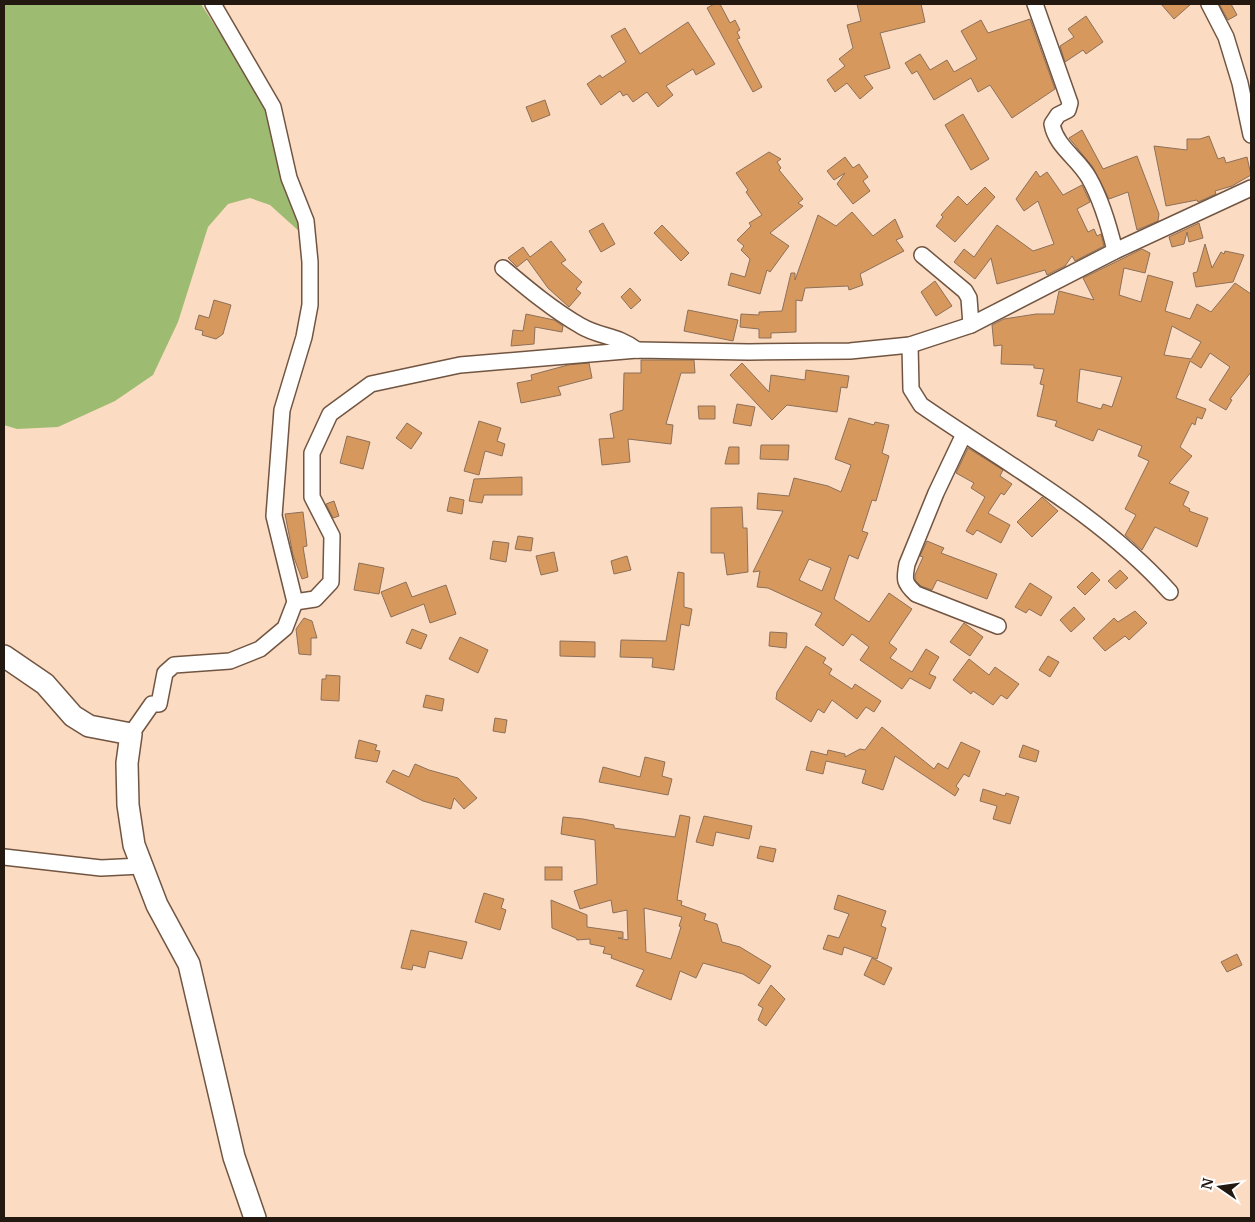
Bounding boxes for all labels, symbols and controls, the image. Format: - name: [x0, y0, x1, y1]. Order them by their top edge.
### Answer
- north arrow: [1195, 1162, 1245, 1212]
- text: N: [1197, 1177, 1217, 1191]

